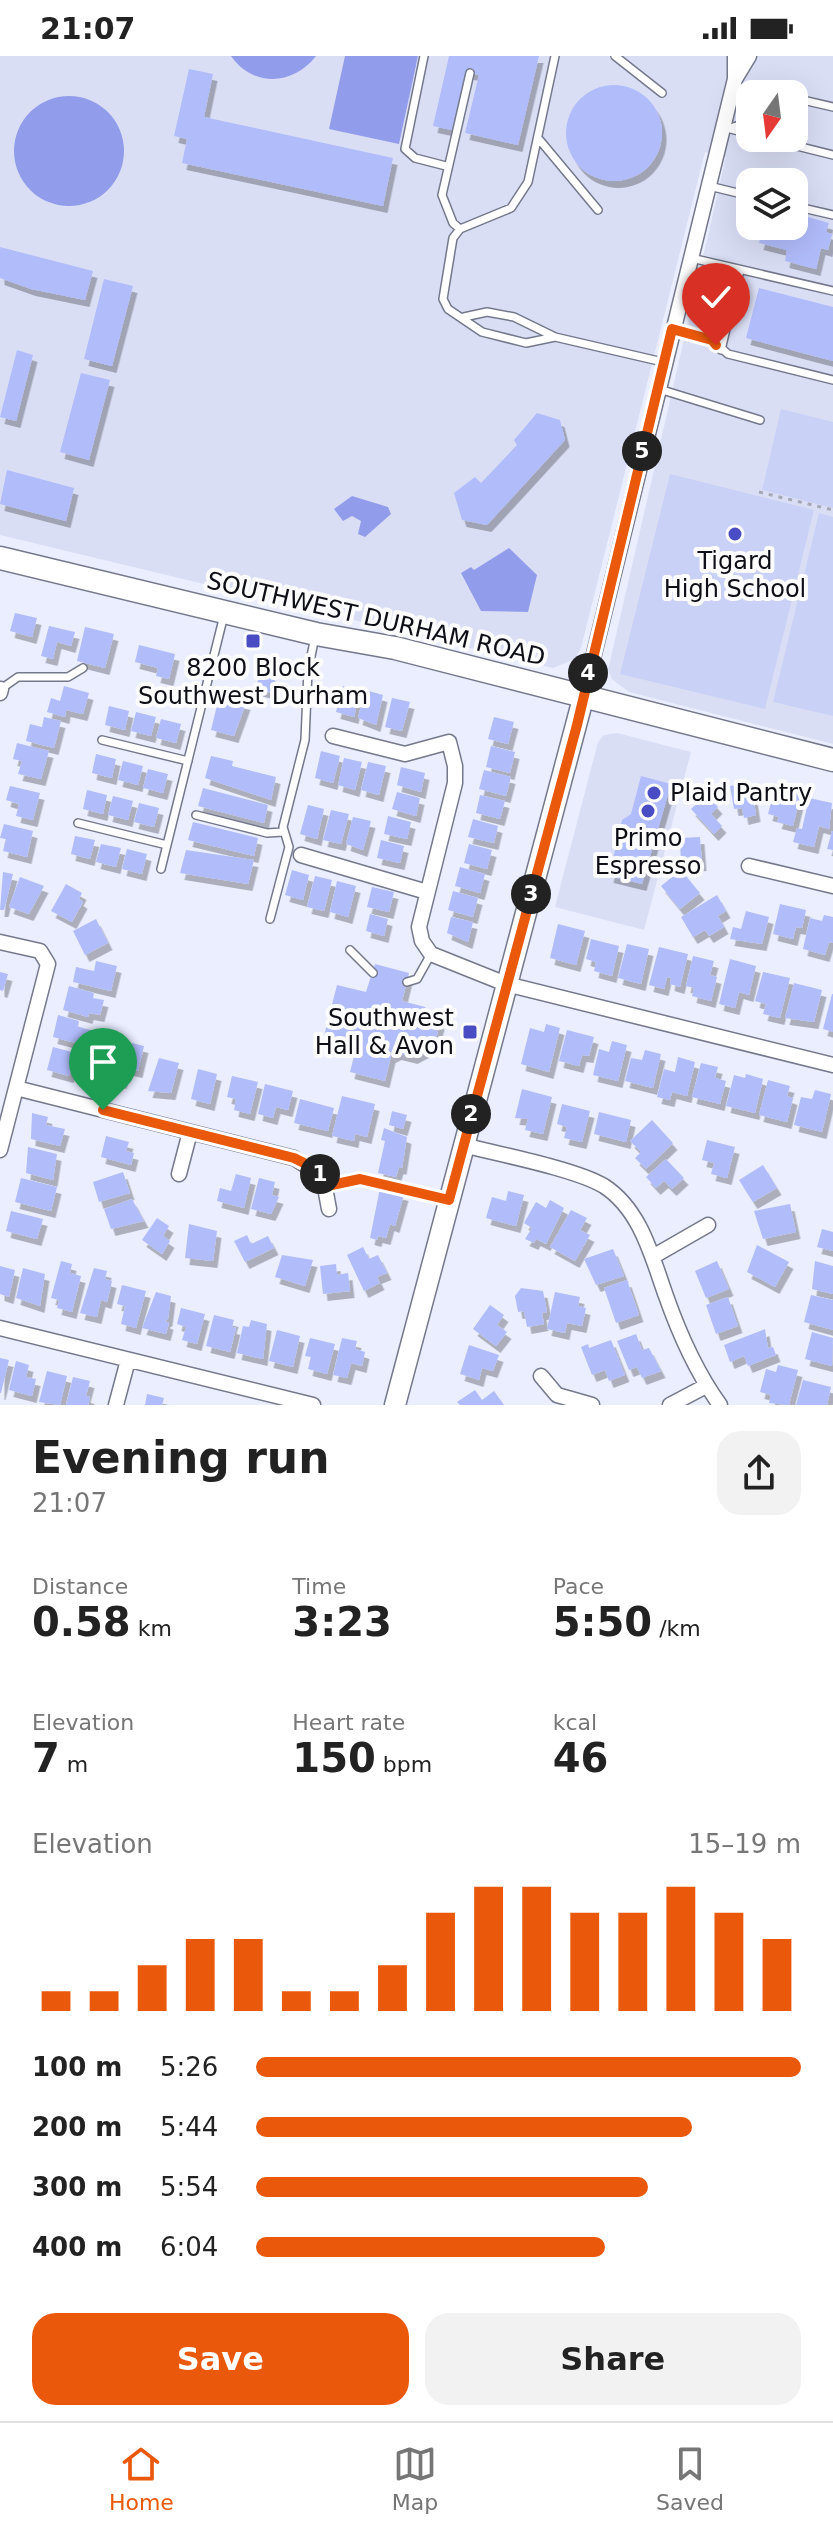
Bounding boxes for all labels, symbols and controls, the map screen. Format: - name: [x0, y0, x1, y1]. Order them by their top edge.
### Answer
- text: 21:07: [40, 11, 136, 46]
- north arrow: [736, 80, 808, 152]
- map controls: [736, 80, 808, 240]
- button: layers: [736, 168, 808, 240]
- pin: [682, 263, 750, 345]
- icon: check: [694, 275, 738, 319]
- pin: 5: [622, 431, 662, 471]
- text: 5: [634, 438, 650, 463]
- marker: Tigard High School: [726, 525, 744, 543]
- place label: Tigard High School: [664, 547, 806, 603]
- street label: SOUTHWEST DURHAM ROAD: [204, 566, 548, 672]
- marker: 8200 Block Southwest Durham: [244, 632, 262, 650]
- pin: 4: [568, 653, 608, 693]
- place label: 8200 Block Southwest Durham: [138, 654, 368, 710]
- text: 4: [580, 660, 596, 685]
- place label: Plaid Pantry: [670, 779, 812, 807]
- marker: Plaid Pantry: [645, 784, 663, 802]
- marker: Primo Espresso: [639, 802, 657, 820]
- place label: Primo Espresso: [595, 824, 701, 880]
- pin: 3: [511, 874, 551, 914]
- text: 3: [523, 881, 539, 906]
- place label: Southwest Hall & Avon: [315, 1004, 454, 1060]
- marker: Southwest Hall & Avon: [461, 1023, 479, 1041]
- pin: [69, 1028, 137, 1110]
- icon: arrive: [81, 1040, 125, 1084]
- pin: 2: [451, 1094, 491, 1134]
- text: 2: [463, 1101, 479, 1126]
- pin: 1: [300, 1154, 340, 1194]
- text: 1: [312, 1161, 328, 1186]
- button: share: [717, 1431, 801, 1515]
- text: Evening run: [32, 1432, 329, 1483]
- text: 21:07: [32, 1488, 107, 1518]
- text: Distance: [32, 1574, 128, 1599]
- text: Time: [292, 1574, 346, 1599]
- text: Pace: [553, 1574, 604, 1599]
- text: 0.58: [32, 1599, 131, 1645]
- text: 3:23: [292, 1599, 392, 1645]
- text: 5:50: [553, 1599, 652, 1645]
- text: km: [131, 1616, 172, 1641]
- text: /km: [652, 1616, 701, 1641]
- text: Elevation: [32, 1710, 134, 1735]
- text: Heart rate: [292, 1710, 405, 1735]
- text: kcal: [553, 1710, 597, 1735]
- text: 7: [32, 1735, 60, 1781]
- text: 150: [292, 1735, 376, 1781]
- text: 46: [553, 1735, 608, 1781]
- text: m: [60, 1752, 88, 1777]
- text: bpm: [376, 1752, 432, 1777]
- text: Elevation: [32, 1829, 153, 1859]
- text: 15–19 m: [688, 1829, 801, 1859]
- text: 100 m: [32, 2052, 122, 2082]
- text: 5:26: [160, 2052, 218, 2082]
- text: 200 m: [32, 2112, 122, 2142]
- text: 5:44: [160, 2112, 218, 2142]
- text: 300 m: [32, 2172, 122, 2202]
- text: 5:54: [160, 2172, 218, 2202]
- text: 400 m: [32, 2232, 122, 2262]
- text: 6:04: [160, 2232, 218, 2262]
- button: Save: [32, 2313, 409, 2405]
- button: Share: [425, 2313, 801, 2405]
- tab: Home: [109, 2442, 174, 2515]
- tab: Map: [392, 2442, 438, 2515]
- tab: Saved: [656, 2442, 724, 2515]

